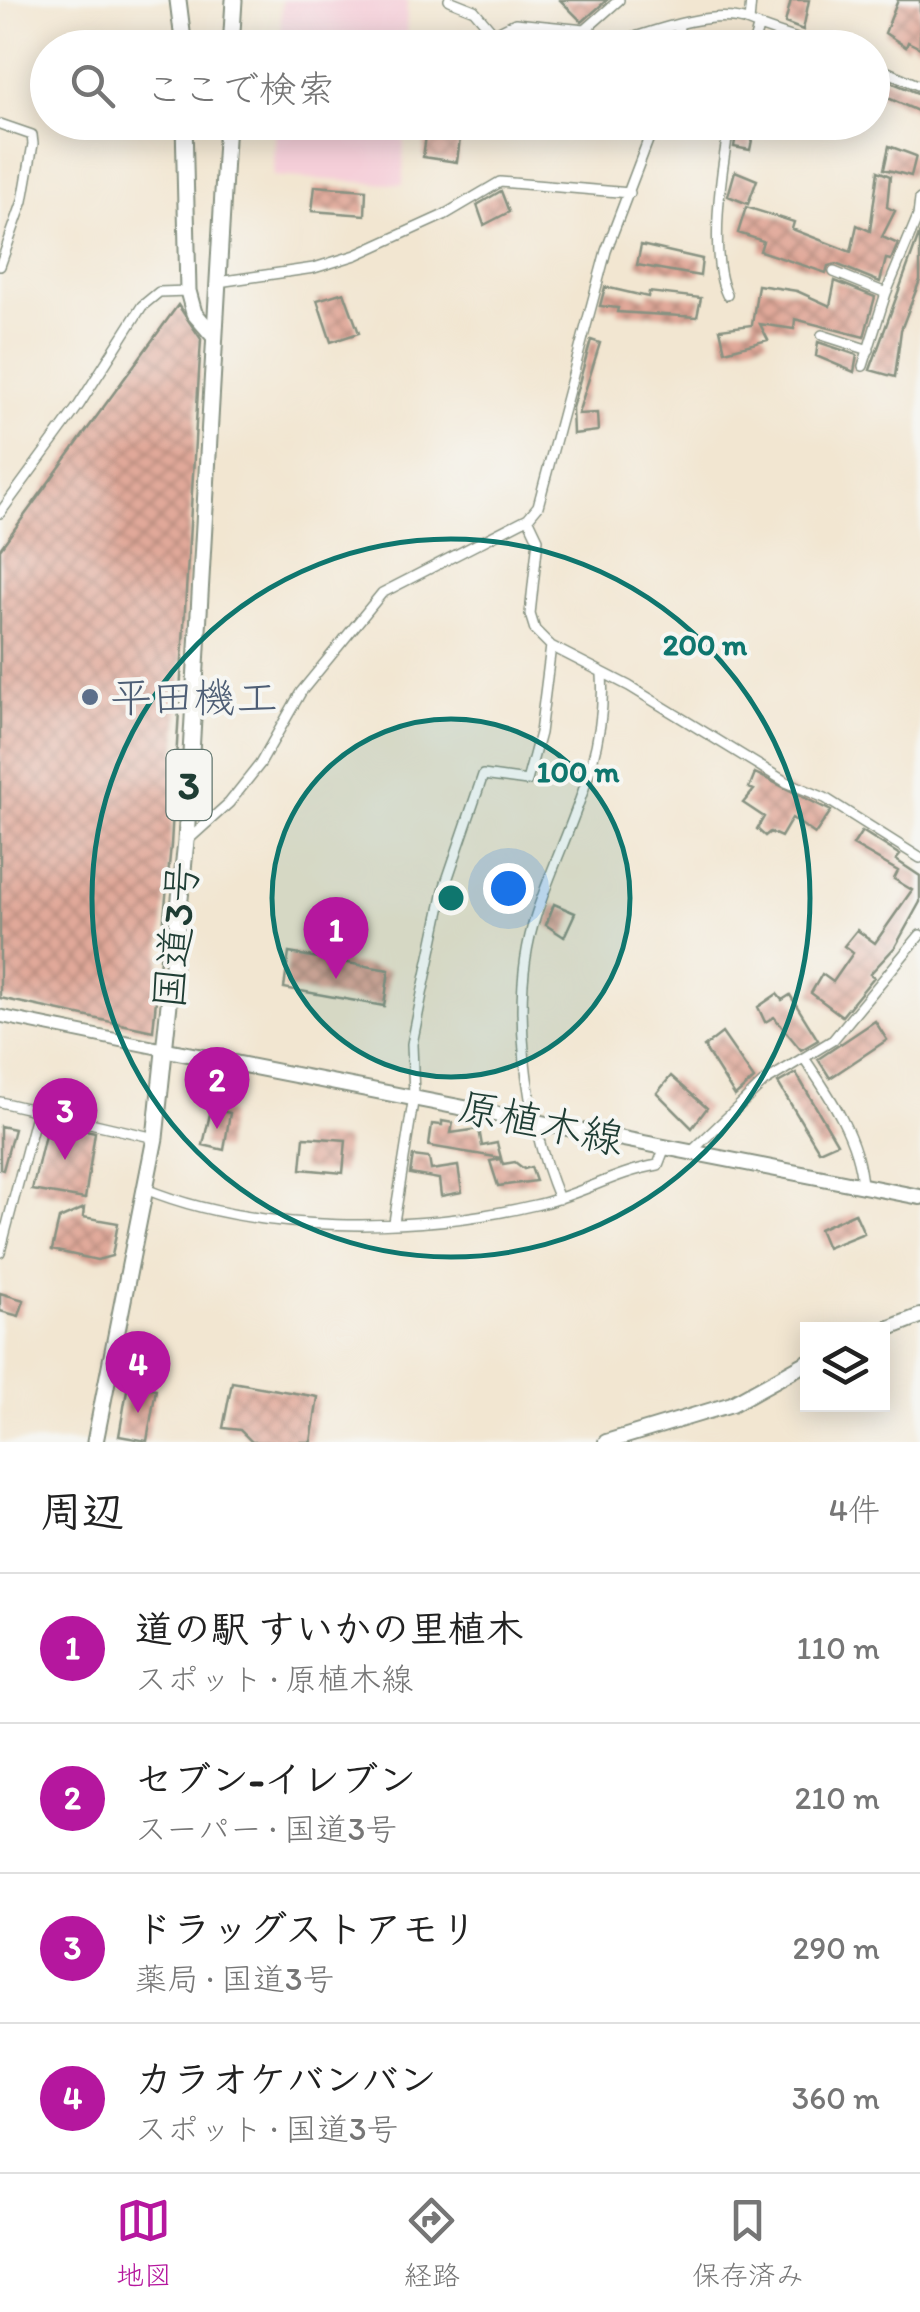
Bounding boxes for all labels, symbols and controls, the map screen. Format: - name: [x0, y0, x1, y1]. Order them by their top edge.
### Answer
- search box: [30, 30, 890, 140]
- icon: search: [65, 58, 120, 113]
- text: ここで検索: [145, 66, 335, 112]
- text: 200 m: [663, 626, 748, 663]
- place label: 平田機工: [110, 672, 278, 723]
- marker: 平田機工: [79, 686, 101, 708]
- road number: 3: [166, 750, 212, 820]
- text: 100 m: [537, 753, 620, 790]
- street label: 国道3号: [142, 858, 209, 1012]
- your location: [483, 863, 534, 914]
- centre of rings: [433, 880, 469, 916]
- pin: 1: [304, 896, 368, 979]
- pin: 2: [184, 1046, 250, 1129]
- pin: 3: [32, 1078, 98, 1160]
- street label: 原植木線: [453, 1080, 628, 1165]
- map controls: [800, 1322, 890, 1412]
- button: layers: [800, 1322, 890, 1412]
- pin: 4: [106, 1330, 170, 1413]
- text: 周辺: [40, 1486, 124, 1537]
- text: 4件: [829, 1491, 880, 1529]
- text: 道の駅 すいかの里植木: [135, 1606, 524, 1652]
- text: 1: [65, 1629, 80, 1667]
- text: 110 m: [796, 1629, 880, 1667]
- text: スポット · 原植木線: [135, 1660, 413, 1698]
- text: セブン-イレブン: [135, 1756, 416, 1802]
- text: 2: [64, 1779, 81, 1817]
- text: 210 m: [794, 1779, 880, 1817]
- text: スーパー · 国道3号: [135, 1810, 397, 1848]
- text: ドラッグストアモリ: [135, 1906, 478, 1952]
- text: 3: [64, 1929, 81, 1967]
- text: 290 m: [793, 1929, 880, 1967]
- text: 薬局 · 国道3号: [135, 1960, 335, 1998]
- text: カラオケバンバン: [135, 2056, 437, 2102]
- text: 4: [63, 2079, 82, 2117]
- text: 360 m: [792, 2079, 880, 2117]
- text: スポット · 国道3号: [135, 2110, 399, 2148]
- tab: 地図: [116, 2193, 172, 2293]
- tab: 経路: [404, 2193, 460, 2293]
- tab: 保存済み: [692, 2193, 804, 2293]

